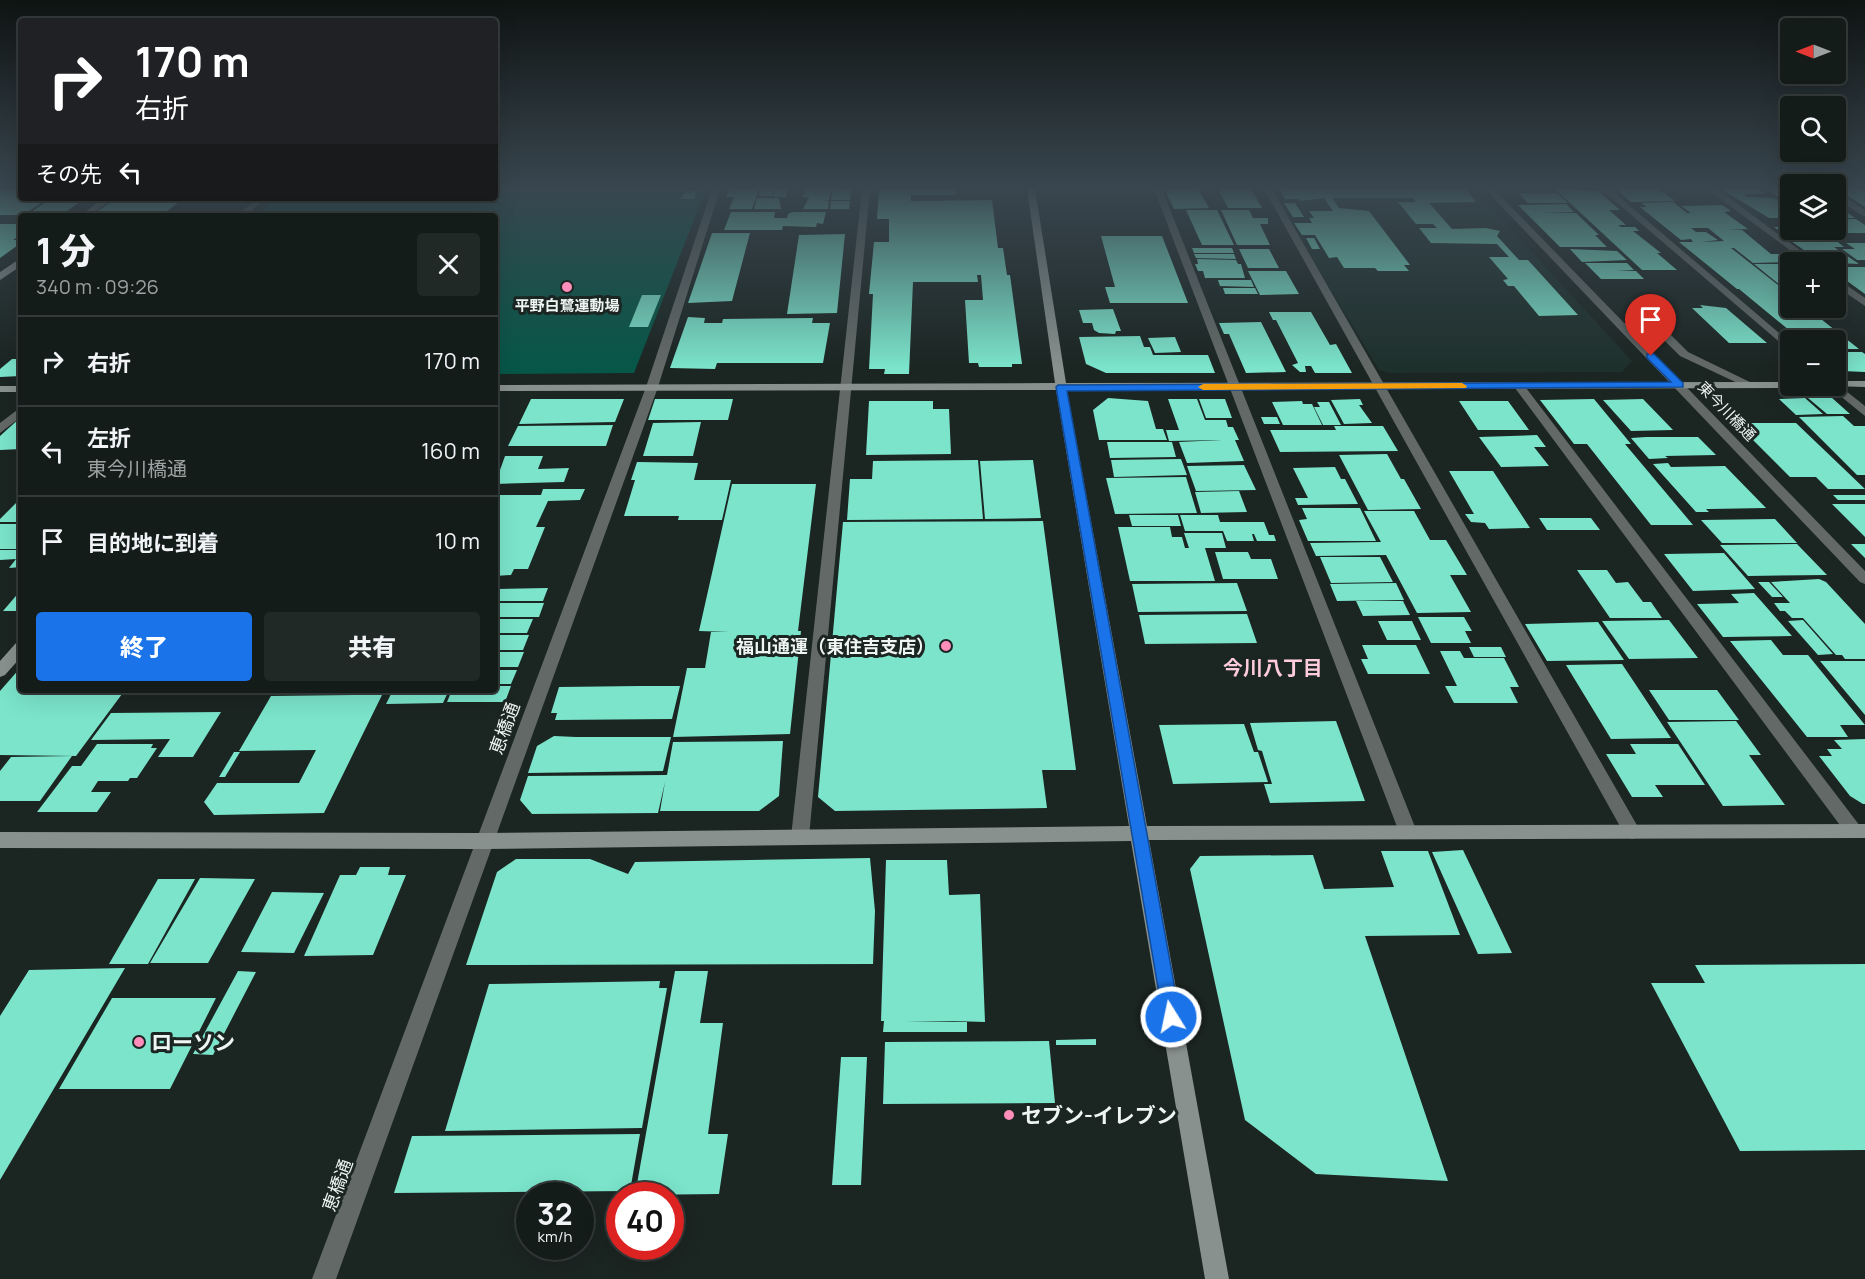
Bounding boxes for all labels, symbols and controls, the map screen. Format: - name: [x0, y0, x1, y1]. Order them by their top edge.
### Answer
- north arrow: [1780, 18, 1846, 84]
- map controls: [1780, 18, 1846, 396]
- text: 170 m: [135, 32, 250, 90]
- icon: right: [36, 42, 114, 120]
- text: 右折: [135, 89, 189, 126]
- button: search: [1780, 96, 1846, 162]
- icon: left: [114, 156, 147, 189]
- text: その先: [36, 159, 102, 189]
- button: layers: [1780, 174, 1846, 240]
- text: 1 分: [36, 226, 96, 275]
- button: close: [417, 233, 480, 296]
- button: +: [1780, 252, 1846, 318]
- text: 340 m · 09:26: [36, 273, 159, 300]
- marker: 平野白鷺運動場: [560, 280, 574, 294]
- pin: [1625, 294, 1676, 356]
- place label: 平野白鷺運動場: [514, 295, 620, 316]
- icon: arrive: [1634, 303, 1667, 336]
- button: −: [1780, 330, 1846, 396]
- icon: right: [36, 345, 69, 378]
- text: 170 m: [424, 346, 480, 376]
- text: 右折: [87, 348, 131, 378]
- street label: 東今川橋通: [1693, 377, 1761, 445]
- text: 左折: [87, 423, 131, 453]
- icon: left: [36, 435, 69, 468]
- text: 160 m: [421, 436, 480, 466]
- text: 東今川橋通: [87, 455, 187, 482]
- icon: arrive: [36, 525, 69, 558]
- text: 10 m: [435, 526, 480, 556]
- text: 目的地に到着: [87, 528, 219, 558]
- button: 終了: [36, 612, 252, 681]
- button: 共有: [264, 612, 480, 681]
- place label: 福山通運（東住吉支店）: [736, 634, 934, 658]
- marker: 福山通運（東住吉支店）: [939, 639, 953, 653]
- district label: 今川八丁目: [1223, 654, 1323, 681]
- street label: 恵橋通: [483, 699, 525, 757]
- position arrow: [1139, 985, 1203, 1049]
- place label: ローソン: [151, 1028, 235, 1056]
- marker: ローソン: [132, 1035, 146, 1049]
- place label: セブン-イレブン: [1021, 1101, 1177, 1129]
- marker: セブン-イレブン: [1002, 1108, 1016, 1122]
- street label: 恵橋通: [316, 1156, 358, 1214]
- speed limit sign: 40: [606, 1182, 684, 1260]
- text: 32: [537, 1193, 573, 1234]
- text: km/h: [538, 1226, 572, 1247]

